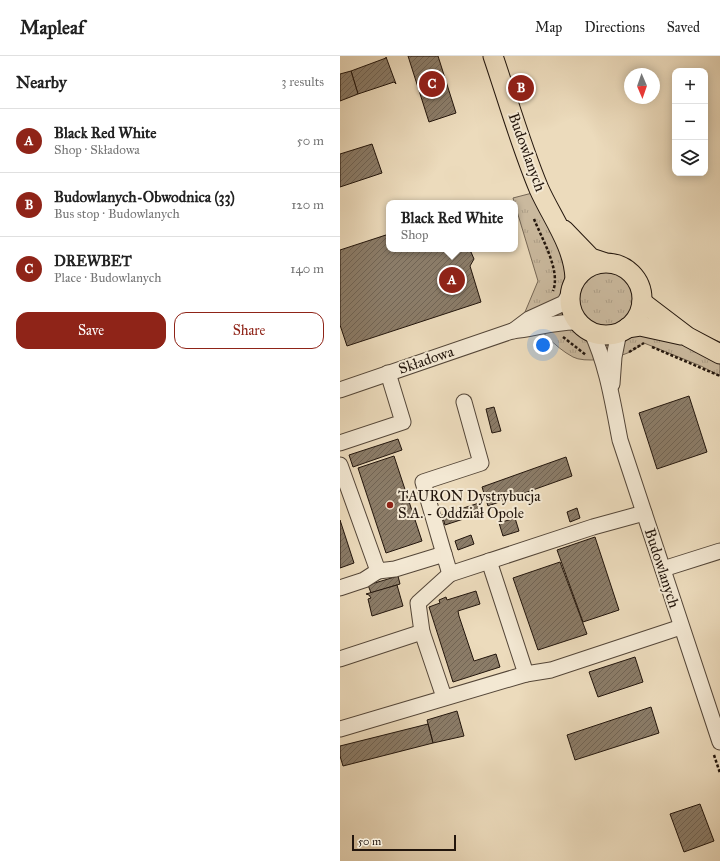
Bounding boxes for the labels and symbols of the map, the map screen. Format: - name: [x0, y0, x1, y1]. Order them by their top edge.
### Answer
- north arrow: [624, 68, 660, 104]
- pin: C: [419, 69, 445, 99]
- pin: B: [508, 73, 534, 103]
- street label: Budowlanych: [504, 110, 550, 195]
- pin: A: [439, 265, 465, 295]
- your location: [533, 335, 553, 355]
- street label: Składowa: [396, 342, 457, 378]
- place label: TAURON Dystrybucja S.A. - Oddział Opole: [398, 487, 541, 522]
- marker: TAURON Dystrybucja S.A. - Oddział Opole: [385, 500, 395, 510]
- street label: Budowlanych: [641, 526, 684, 611]
- scale bar: [352, 833, 456, 852]

